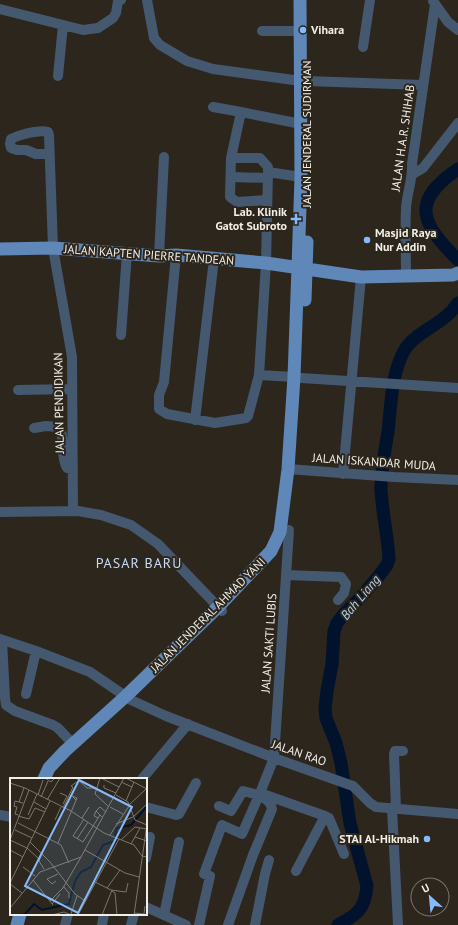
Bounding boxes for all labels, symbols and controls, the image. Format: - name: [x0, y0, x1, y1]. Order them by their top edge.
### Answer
- place label: Vihara: [310, 22, 344, 37]
- marker: Vihara: [298, 25, 308, 35]
- street label: JALAN JENDERAL SUDIRMAN: [299, 60, 314, 209]
- street label: JALAN H.A.R. SHIHAB: [387, 84, 417, 193]
- place label: Lab. Klinik Gatot Subroto: [215, 204, 288, 233]
- marker: Lab. Klinik Gatot Subroto: [290, 213, 302, 225]
- place label: Masjid Raya Nur Addin: [375, 225, 436, 254]
- marker: Masjid Raya Nur Addin: [362, 235, 372, 245]
- street label: JALAN KAPTEN PIERRE TANDEAN: [62, 241, 235, 268]
- street label: JALAN PENDIDIKAN: [50, 352, 67, 455]
- street label: JALAN ISKANDAR MUDA: [311, 450, 436, 473]
- district label: PASAR BARU: [96, 554, 182, 572]
- street label: JALAN JENDERAL AHMAD YANI: [146, 554, 268, 676]
- water label: Bah Liang: [337, 571, 384, 623]
- street label: JALAN SAKTI LUBIS: [257, 593, 279, 694]
- street label: JALAN RAO: [269, 736, 328, 769]
- inset map: [10, 778, 147, 915]
- place label: STAI Al-Hikmah: [339, 831, 419, 846]
- marker: STAI Al-Hikmah: [422, 834, 432, 844]
- north arrow: [410, 877, 450, 917]
- text: U: [419, 880, 432, 896]

